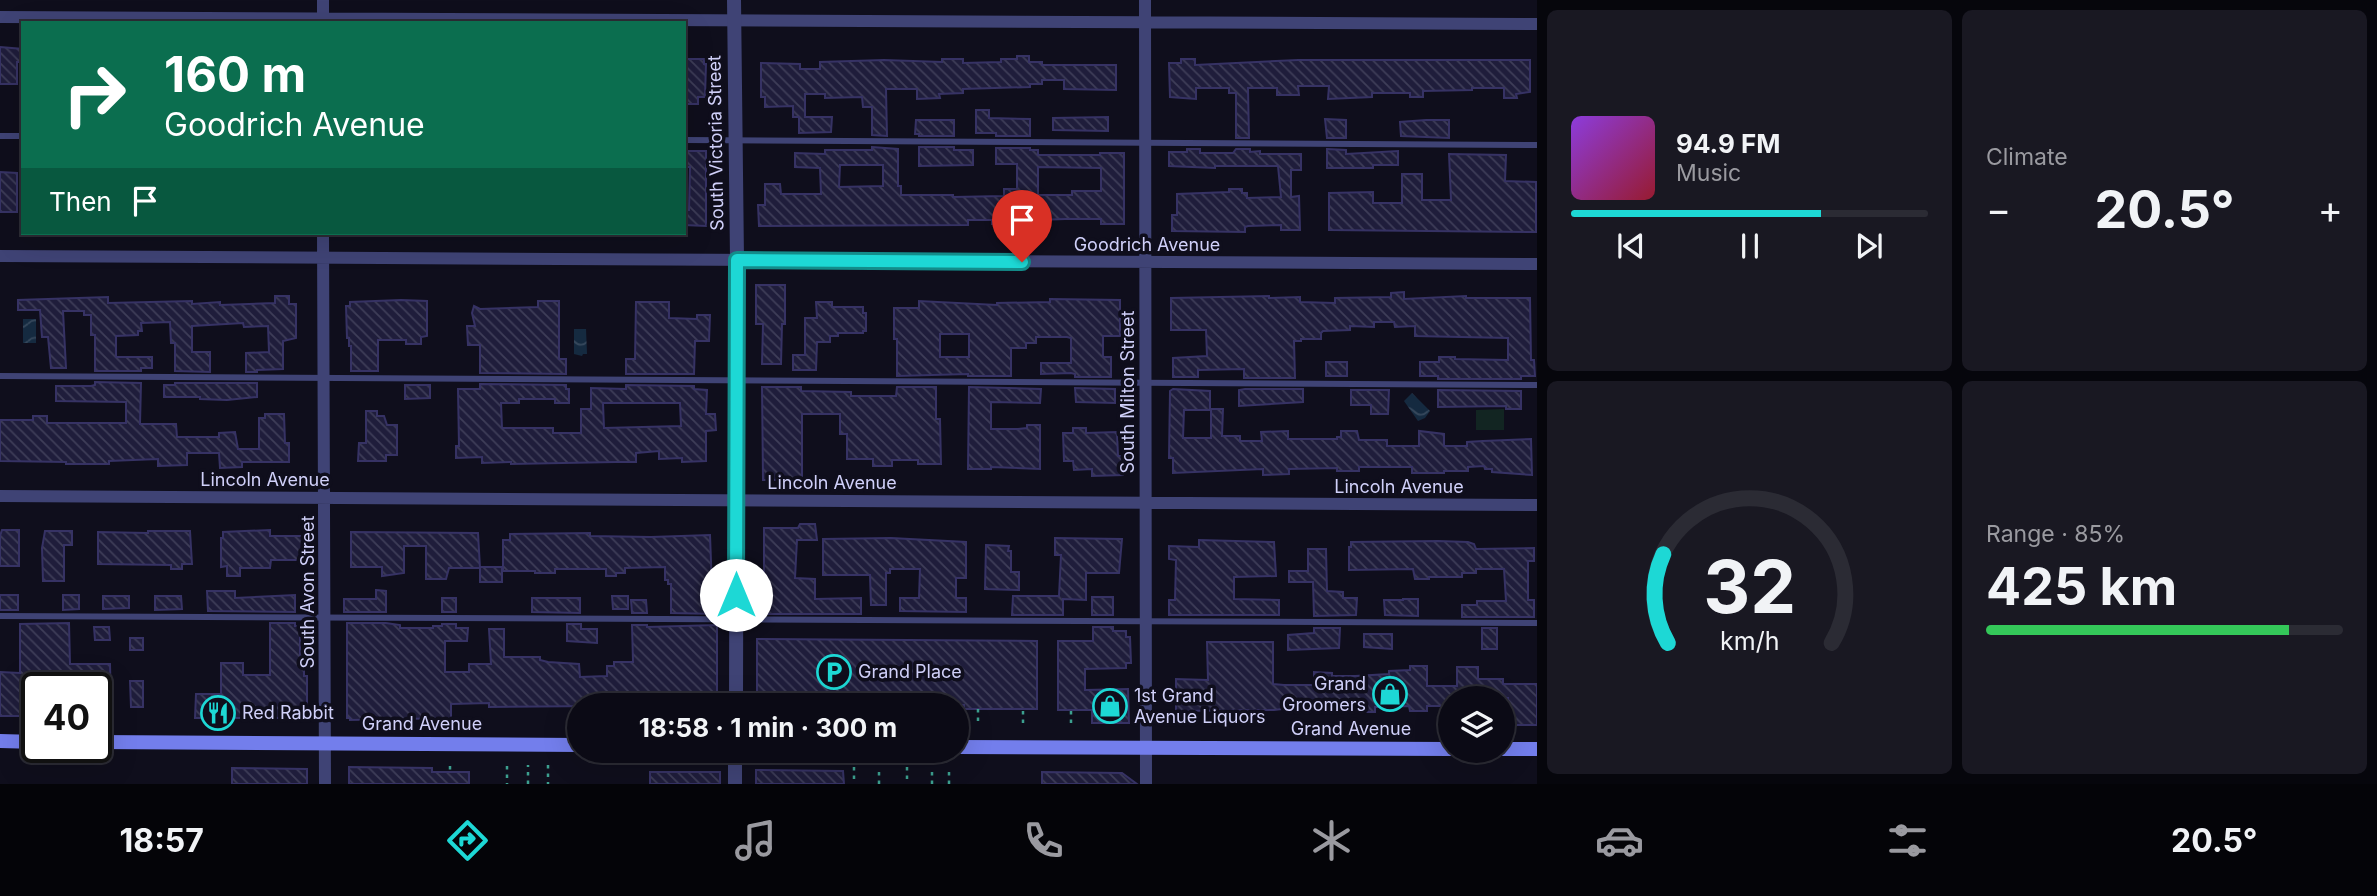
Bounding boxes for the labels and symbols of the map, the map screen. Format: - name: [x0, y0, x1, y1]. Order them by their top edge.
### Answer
- street label: South Victoria Street: [703, 55, 728, 231]
- pin: [992, 190, 1052, 262]
- street label: Goodrich Avenue: [1074, 234, 1220, 255]
- street label: South Milton Street: [1117, 310, 1138, 473]
- street label: Lincoln Avenue: [200, 469, 330, 490]
- street label: Lincoln Avenue: [767, 472, 897, 493]
- street label: Lincoln Avenue: [1334, 476, 1464, 497]
- street label: South Avon Street: [297, 515, 318, 668]
- position arrow: [699, 558, 773, 632]
- parking icon: Grand Place: [815, 653, 853, 691]
- place label: Grand Place: [858, 661, 962, 682]
- speed limit sign: 40: [21, 672, 112, 763]
- place label: Grand Groomers: [1282, 673, 1366, 715]
- shop icon: Grand Groomers: [1371, 675, 1409, 713]
- place label: 1st Grand Avenue Liquors: [1134, 685, 1266, 727]
- shop icon: 1st Grand Avenue Liquors: [1091, 687, 1129, 725]
- restaurant icon: Red Rabbit: [199, 694, 237, 732]
- place label: Red Rabbit: [242, 702, 334, 723]
- street label: Grand Avenue: [362, 713, 482, 734]
- street label: Grand Avenue: [1291, 718, 1411, 739]

